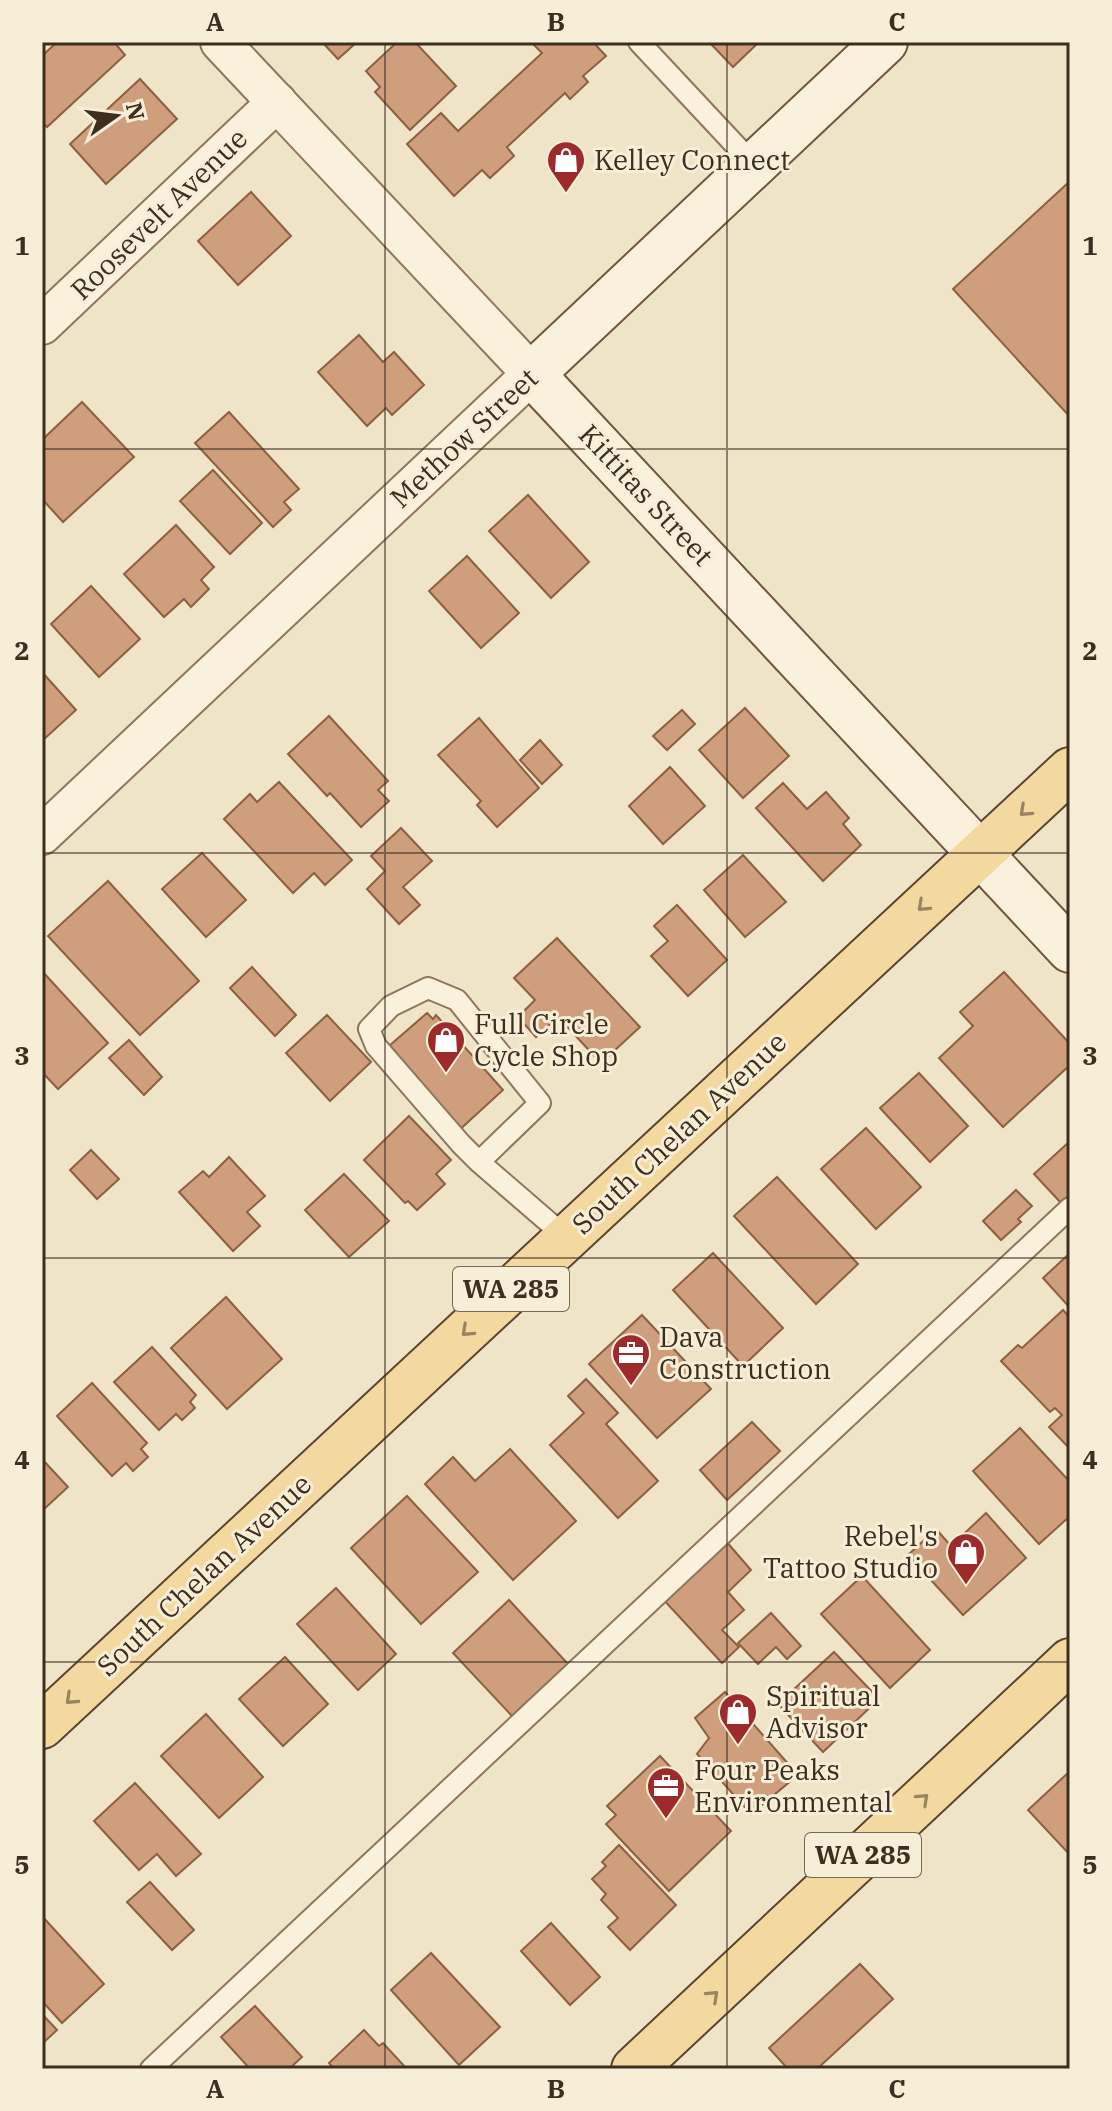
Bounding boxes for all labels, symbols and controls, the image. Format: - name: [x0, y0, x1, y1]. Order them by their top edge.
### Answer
- text: A: [206, 4, 224, 38]
- text: B: [547, 4, 565, 38]
- text: C: [888, 4, 906, 38]
- north arrow: [76, 76, 156, 156]
- text: N: [120, 99, 152, 123]
- street label: Roosevelt Avenue: [62, 120, 255, 307]
- shop icon: Kelley Connect: [545, 139, 587, 194]
- place label: Kelley Connect: [594, 141, 790, 178]
- text: 1: [14, 228, 30, 262]
- text: 1: [1082, 228, 1098, 262]
- street label: Methow Street: [382, 359, 546, 516]
- street label: Kittitas Street: [571, 416, 722, 574]
- text: 2: [14, 633, 30, 667]
- text: 2: [1082, 633, 1098, 667]
- one-way arrow: [1020, 802, 1034, 817]
- one-way arrow: [918, 896, 933, 910]
- place label: Full Circle Cycle Shop: [474, 1005, 618, 1074]
- shop icon: Full Circle Cycle Shop: [425, 1019, 467, 1074]
- street label: South Chelan Avenue: [563, 1023, 794, 1242]
- text: 3: [14, 1038, 30, 1072]
- text: 3: [1082, 1038, 1098, 1072]
- road number: WA 285: [453, 1267, 569, 1311]
- place label: Dava Construction: [659, 1318, 831, 1387]
- one-way arrow: [461, 1321, 476, 1335]
- office icon: Dava Construction: [610, 1332, 652, 1387]
- text: 4: [14, 1442, 30, 1476]
- text: 4: [1082, 1442, 1098, 1476]
- street label: South Chelan Avenue: [88, 1465, 319, 1684]
- place label: Rebel's Tattoo Studio: [763, 1517, 938, 1586]
- shop icon: Rebel's Tattoo Studio: [945, 1531, 987, 1586]
- place label: Spiritual Advisor: [766, 1677, 880, 1746]
- one-way arrow: [66, 1689, 81, 1703]
- shop icon: Spiritual Advisor: [717, 1691, 759, 1746]
- place label: Four Peaks Environmental: [694, 1751, 893, 1820]
- office icon: Four Peaks Environmental: [645, 1765, 687, 1820]
- one-way arrow: [914, 1793, 928, 1808]
- road number: WA 285: [805, 1833, 921, 1877]
- text: 5: [14, 1847, 30, 1881]
- text: 5: [1082, 1847, 1098, 1881]
- one-way arrow: [704, 1990, 718, 2005]
- text: A: [206, 2071, 224, 2105]
- text: B: [547, 2071, 565, 2105]
- text: C: [888, 2071, 906, 2105]

